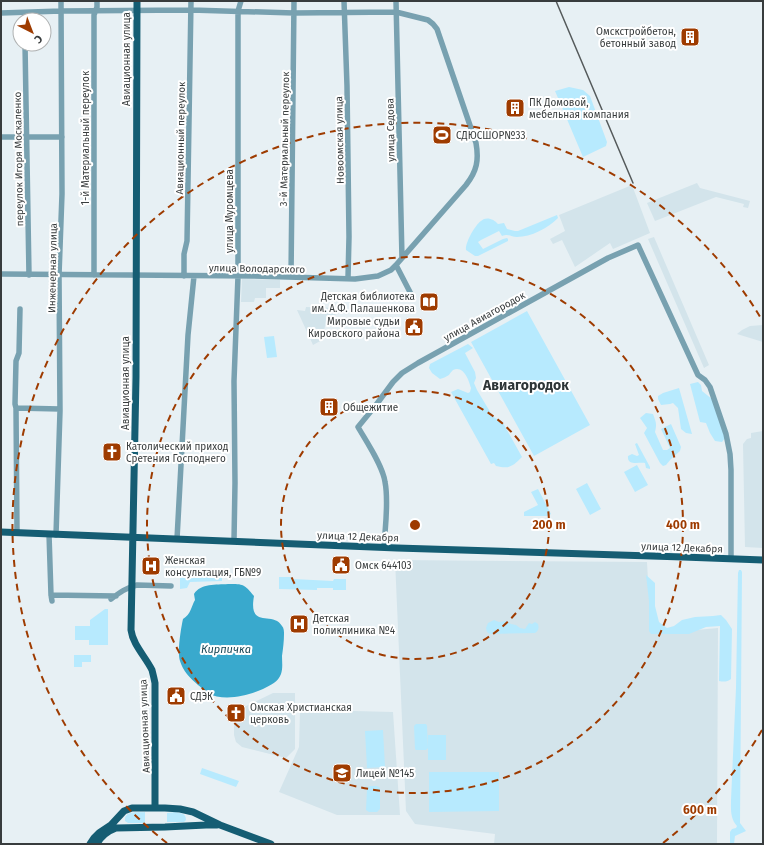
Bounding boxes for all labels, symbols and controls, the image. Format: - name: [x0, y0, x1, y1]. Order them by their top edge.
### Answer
- north arrow: [12, 12, 52, 52]
- street label: Авиационная улица: [121, 12, 133, 106]
- place label: Омскстройбетон, бетонный завод: [596, 26, 676, 50]
- building icon: Омскстройбетон, бетонный завод: [679, 26, 701, 48]
- text: С: [31, 32, 45, 46]
- street label: 1-й Материальный переулок: [80, 70, 92, 205]
- street label: 3-й Материальный переулок: [278, 71, 292, 207]
- street label: Авиационный переулок: [174, 81, 188, 194]
- street label: переулок Игоря Москаленко: [12, 91, 26, 226]
- street label: Новоомская улица: [333, 96, 347, 184]
- building icon: ПК Домовой, мебельная компания: [504, 97, 526, 119]
- place label: ПК Домовой, мебельная компания: [529, 97, 629, 121]
- street label: улица Седова: [384, 98, 398, 162]
- sports icon: СДЮСШОР№33: [431, 124, 453, 146]
- place label: СДЮСШОР№33: [456, 130, 525, 142]
- street label: улица Муромцева: [224, 169, 236, 253]
- street label: Инженерная улица: [46, 223, 60, 313]
- street label: улица Володарского: [209, 262, 305, 276]
- street label: улица Авиагородок: [442, 289, 528, 344]
- place label: Детская библиотека им. А.Ф. Палашенкова: [312, 291, 415, 315]
- library icon: Детская библиотека им. А.Ф. Палашенкова: [418, 291, 440, 313]
- place label: Мировые судьи Кировского района: [308, 316, 400, 340]
- public building icon: Мировые судьи Кировского района: [403, 316, 425, 338]
- street label: Авиационная улица: [120, 336, 132, 430]
- district label: Авиагородок: [482, 377, 569, 394]
- building icon: Общежитие: [318, 396, 340, 418]
- place label: Общежитие: [343, 402, 398, 414]
- church icon: Католический приход Сретения Господнего: [101, 441, 123, 463]
- place label: Католический приход Сретения Господнего: [126, 441, 229, 465]
- centre of rings: [408, 518, 422, 532]
- text: 200 m: [532, 518, 566, 532]
- text: 400 m: [666, 518, 700, 532]
- street label: улица 12 Декабря: [317, 530, 399, 544]
- street label: улица 12 Декабря: [641, 541, 723, 555]
- public building icon: Омск 644103: [330, 554, 352, 576]
- hospital icon: Женская консультация, ГБ№9: [140, 555, 162, 577]
- place label: Женская консультация, ГБ№9: [165, 555, 261, 579]
- place label: Омск 644103: [355, 560, 411, 572]
- hospital icon: Детская поликлиника №4: [288, 613, 310, 635]
- place label: Детская поликлиника №4: [312, 613, 396, 637]
- water label: Кирпичка: [201, 643, 251, 656]
- street label: Авиационная улица: [137, 679, 153, 773]
- public building icon: СДЭК: [165, 685, 187, 707]
- place label: СДЭК: [190, 691, 213, 703]
- church icon: Омская Христианская церковь: [225, 702, 247, 724]
- place label: Омская Христианская церковь: [250, 702, 352, 726]
- school or university icon: Лицей №145: [331, 762, 353, 784]
- place label: Лицей №145: [356, 768, 414, 780]
- text: 600 m: [683, 803, 717, 817]

